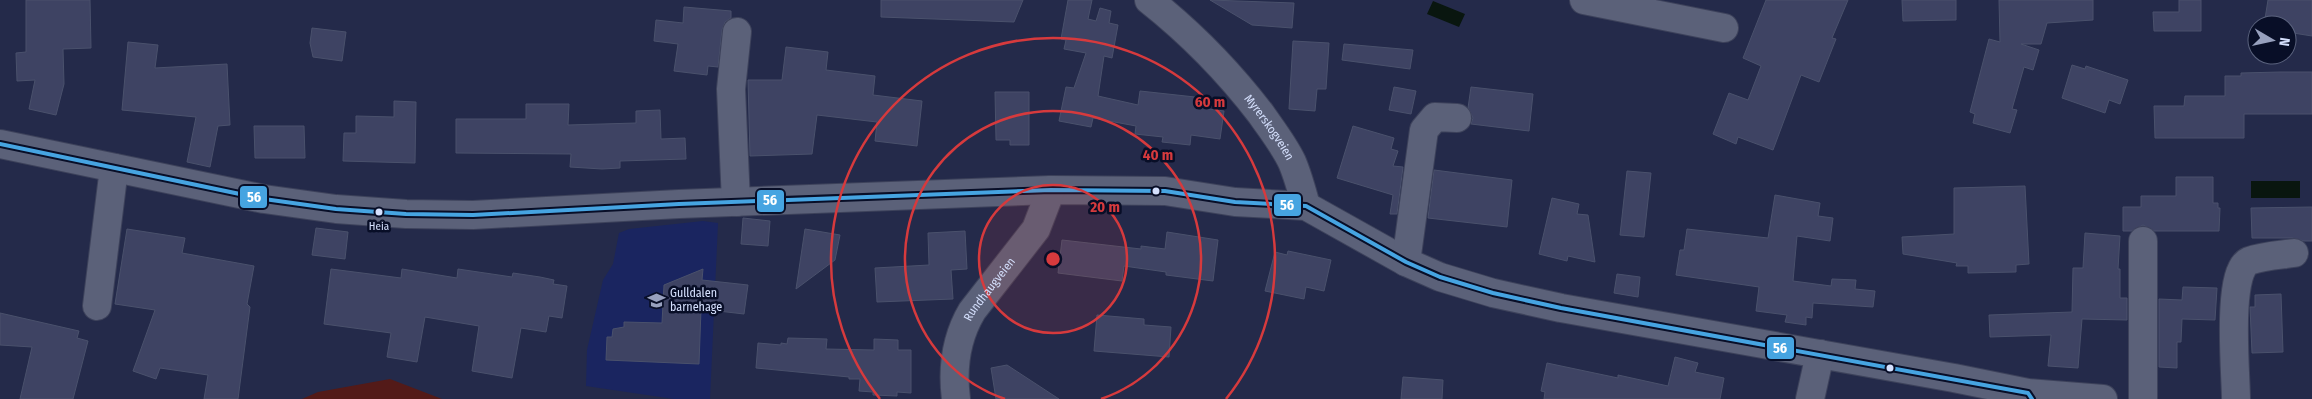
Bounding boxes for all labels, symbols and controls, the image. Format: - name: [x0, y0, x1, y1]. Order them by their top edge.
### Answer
- north arrow: [2247, 15, 2297, 65]
- text: N: [2275, 36, 2293, 47]
- street label: Myrerskogveien: [1241, 92, 1297, 163]
- text: 60 m: [1195, 93, 1225, 111]
- text: 40 m: [1143, 146, 1173, 164]
- line badge: 56: [239, 185, 268, 209]
- unlabelled marker: [1151, 186, 1161, 196]
- text: 56: [247, 189, 261, 206]
- line badge: 56: [756, 189, 785, 213]
- text: 56: [763, 192, 777, 209]
- line badge: 56: [1273, 193, 1302, 217]
- text: 56: [1280, 197, 1294, 214]
- text: 20 m: [1089, 198, 1120, 216]
- marker: Heia: [374, 207, 384, 217]
- place label: Heia: [369, 220, 389, 233]
- centre of rings: [1044, 250, 1062, 268]
- street label: Rundhaugveien: [961, 255, 1018, 323]
- place label: Gulldalen barnehage: [670, 286, 722, 314]
- school or university icon: Gulldalen barnehage: [646, 290, 666, 310]
- line badge: 56: [1766, 336, 1795, 360]
- text: 56: [1773, 340, 1787, 357]
- unlabelled marker: [1885, 363, 1895, 373]

